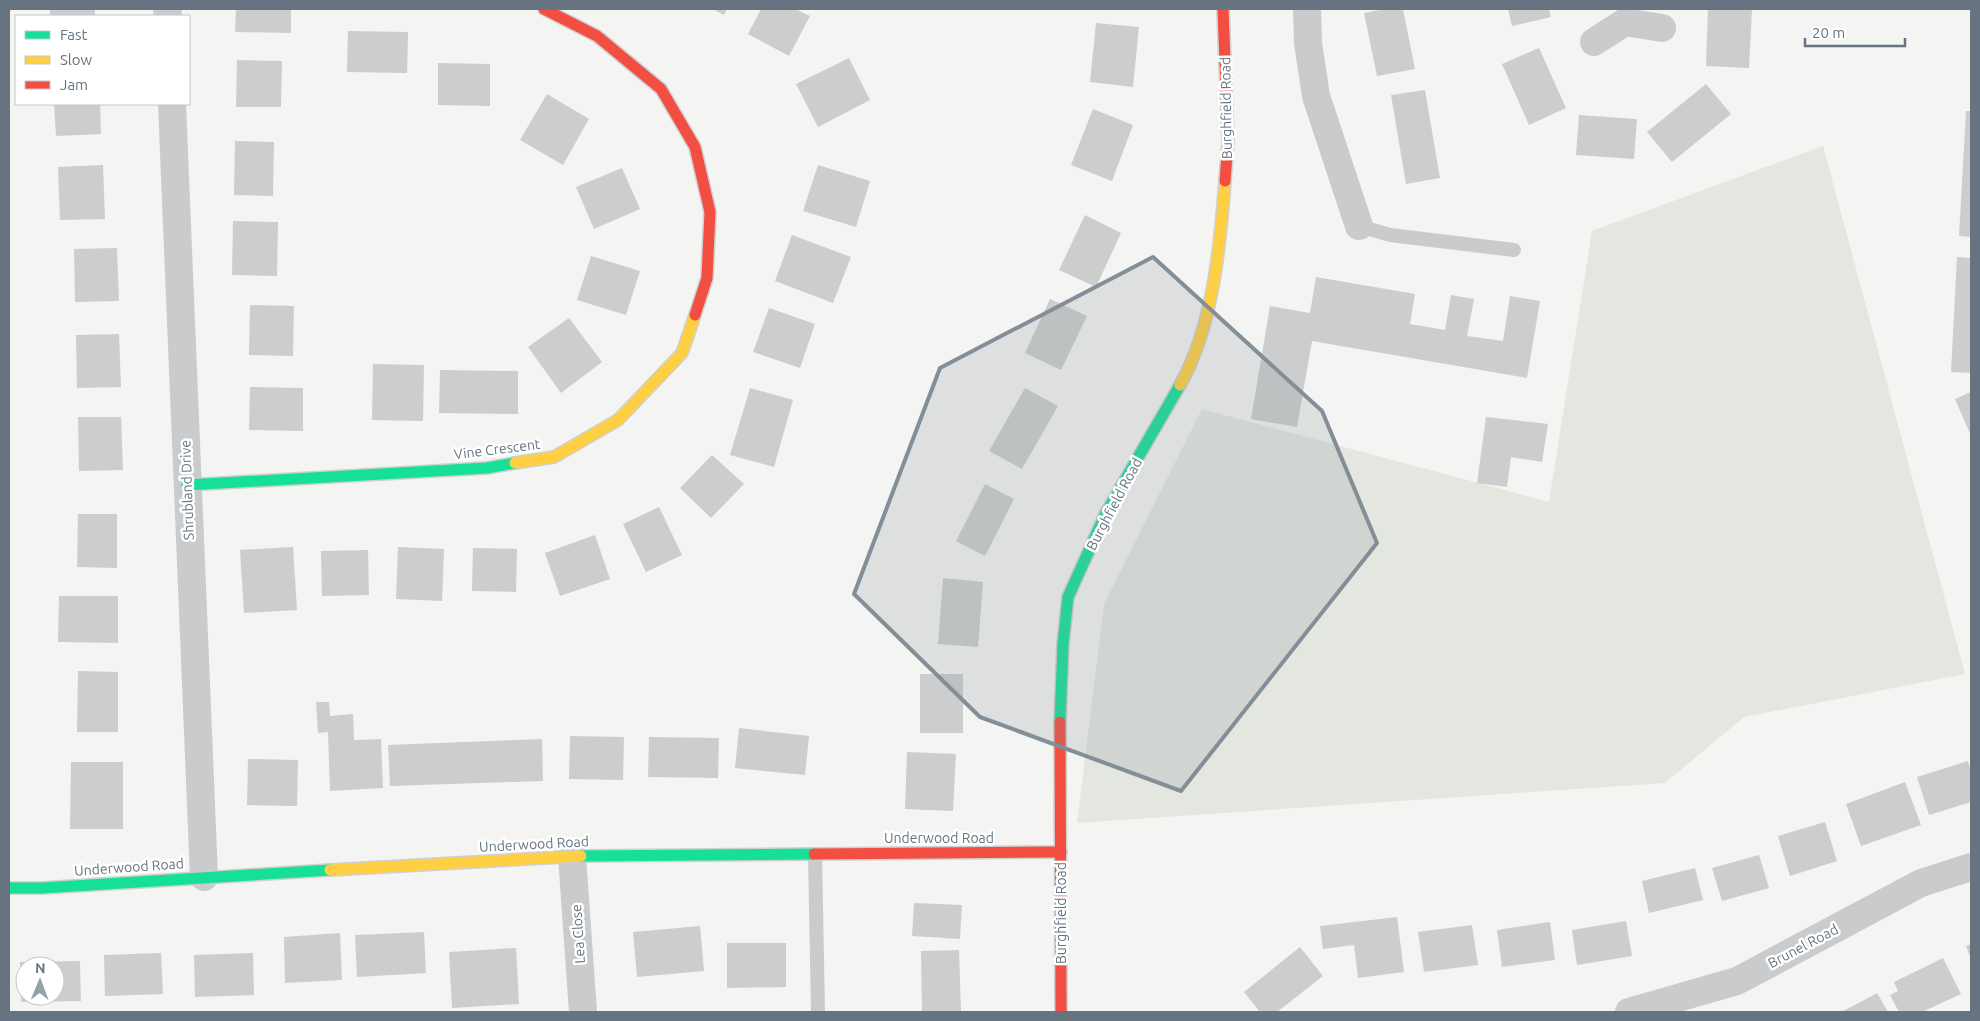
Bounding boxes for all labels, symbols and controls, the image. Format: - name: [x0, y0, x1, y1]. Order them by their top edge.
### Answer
- legend: [15, 15, 190, 105]
- scale bar: [1805, 15, 1905, 47]
- text: 20 m: [1812, 24, 1845, 41]
- text: Fast: [60, 26, 88, 43]
- text: Slow: [60, 51, 93, 68]
- street label: Burghfield Road: [1217, 57, 1235, 159]
- text: Jam: [60, 76, 88, 93]
- street label: Vine Crescent: [453, 436, 542, 462]
- street label: Shrubland Drive: [177, 440, 197, 540]
- street label: Burghfield Road: [1083, 455, 1145, 553]
- street label: Underwood Road: [884, 830, 994, 846]
- street label: Underwood Road: [479, 833, 589, 855]
- street label: Underwood Road: [74, 855, 184, 879]
- street label: Burghfield Road: [1053, 862, 1069, 964]
- street label: Lea Close: [568, 904, 588, 964]
- street label: Brunel Road: [1765, 921, 1841, 971]
- north arrow: [15, 956, 65, 1006]
- text: N: [35, 960, 46, 976]

